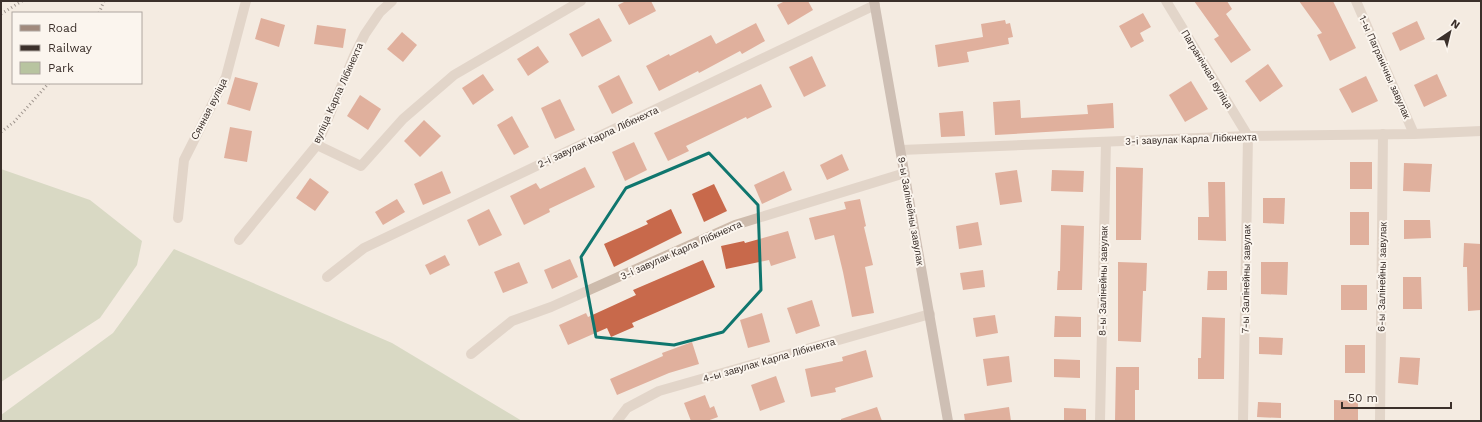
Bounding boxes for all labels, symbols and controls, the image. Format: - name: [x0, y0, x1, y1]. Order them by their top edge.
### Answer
- legend: [12, 12, 142, 84]
- north arrow: [1430, 12, 1470, 52]
- street label: 1-ы Пагранічны завулак: [1357, 14, 1413, 121]
- text: N: [1448, 17, 1463, 32]
- text: Road: [48, 21, 77, 35]
- street label: Пагранічная вуліца: [1179, 28, 1235, 111]
- text: Railway: [48, 41, 93, 55]
- street label: вуліца Карла Лібкнехта: [311, 41, 365, 145]
- text: Park: [48, 61, 74, 75]
- street label: Сянная вуліца: [189, 76, 229, 141]
- street label: 2-і завулак Карла Лібкнехта: [536, 104, 660, 170]
- street label: 3-і завулак Карла Лібкнехта: [1125, 131, 1258, 147]
- street label: 9-ы Залінейны завулак: [896, 156, 926, 267]
- street label: 3-і завулак Карла Лібкнехта: [619, 218, 744, 282]
- street label: 6-ы Залінейны завулак: [1376, 221, 1388, 332]
- street label: 7-ы Залінейны завулак: [1240, 224, 1252, 334]
- street label: 8-ы Залінейны завулак: [1097, 225, 1109, 336]
- street label: 4-ы завулак Карла Лібкнехта: [702, 336, 837, 384]
- scale bar: [1342, 384, 1451, 410]
- text: 50 m: [1348, 391, 1378, 405]

